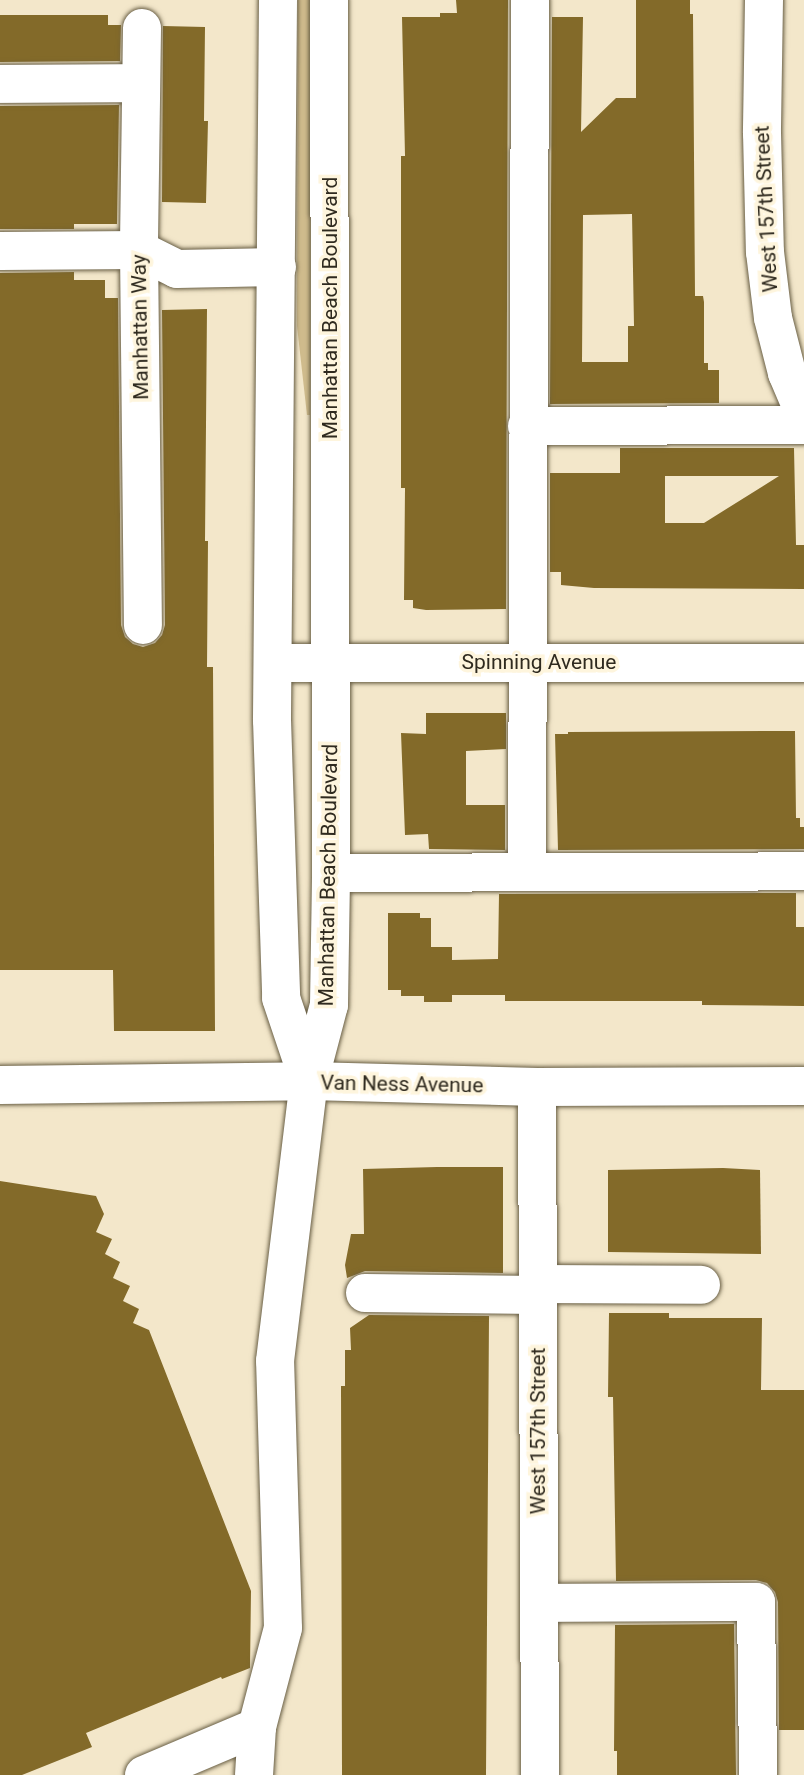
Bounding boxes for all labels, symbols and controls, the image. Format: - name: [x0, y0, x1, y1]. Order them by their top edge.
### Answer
- street label: West 157th Street: [749, 125, 783, 293]
- street label: Manhattan Beach Boulevard: [317, 177, 343, 439]
- street label: Manhattan Way: [126, 254, 154, 400]
- street label: Spinning Avenue: [462, 649, 616, 675]
- street label: Manhattan Beach Boulevard: [313, 743, 343, 1007]
- street label: Van Ness Avenue: [320, 1070, 484, 1098]
- street label: West 157th Street: [525, 1348, 551, 1514]

